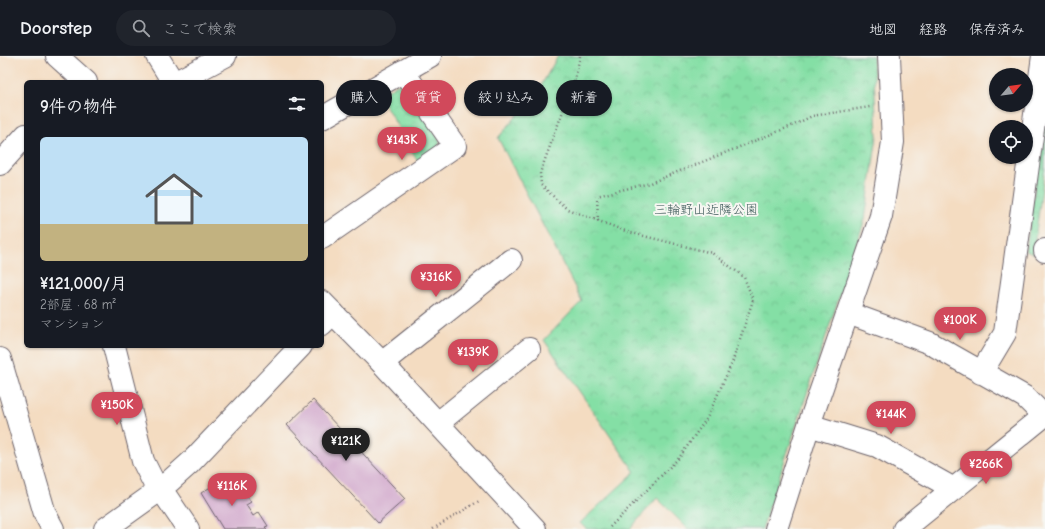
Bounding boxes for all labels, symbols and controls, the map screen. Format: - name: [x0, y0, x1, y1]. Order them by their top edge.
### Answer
- search box: [116, 10, 396, 46]
- text: Doorstep: [20, 17, 92, 39]
- icon: search: [130, 17, 152, 39]
- text: ここで検索: [162, 20, 237, 38]
- text: 地図: [869, 21, 897, 38]
- text: 経路: [919, 21, 947, 38]
- text: 保存済み: [969, 21, 1025, 38]
- north arrow: [989, 68, 1033, 112]
- map controls: [989, 68, 1033, 164]
- chip: 購入: [336, 80, 392, 116]
- chip: 賃貸: [400, 80, 456, 116]
- chip: 絞り込み: [464, 80, 548, 116]
- chip: 新着: [556, 80, 612, 116]
- icon: filters: [286, 93, 308, 115]
- text: 9件の物件: [40, 97, 117, 116]
- button: locate: [989, 120, 1033, 164]
- pin: ¥143K: [374, 127, 430, 161]
- text: ¥143K: [386, 132, 418, 147]
- icon: home: [138, 163, 210, 235]
- park label: 三輪野山近隣公園: [654, 202, 758, 217]
- pin: ¥316K: [408, 264, 464, 298]
- text: ¥316K: [420, 269, 452, 284]
- text: ¥121,000/月: [40, 274, 127, 293]
- text: 2部屋 · 68 m²: [40, 297, 116, 312]
- pin: ¥100K: [932, 307, 988, 341]
- text: ¥100K: [943, 312, 977, 327]
- text: マンション: [40, 316, 104, 331]
- pin: ¥139K: [445, 339, 501, 373]
- text: ¥139K: [457, 344, 489, 359]
- pin: ¥150K: [89, 392, 145, 426]
- text: ¥150K: [100, 397, 134, 412]
- pin: ¥144K: [863, 401, 919, 435]
- text: ¥144K: [876, 406, 906, 421]
- pin: ¥121K: [318, 428, 374, 462]
- text: ¥121K: [331, 433, 361, 448]
- pin: ¥266K: [958, 451, 1014, 485]
- text: ¥266K: [969, 456, 1003, 471]
- pin: ¥116K: [204, 473, 260, 507]
- text: ¥116K: [217, 478, 247, 493]

